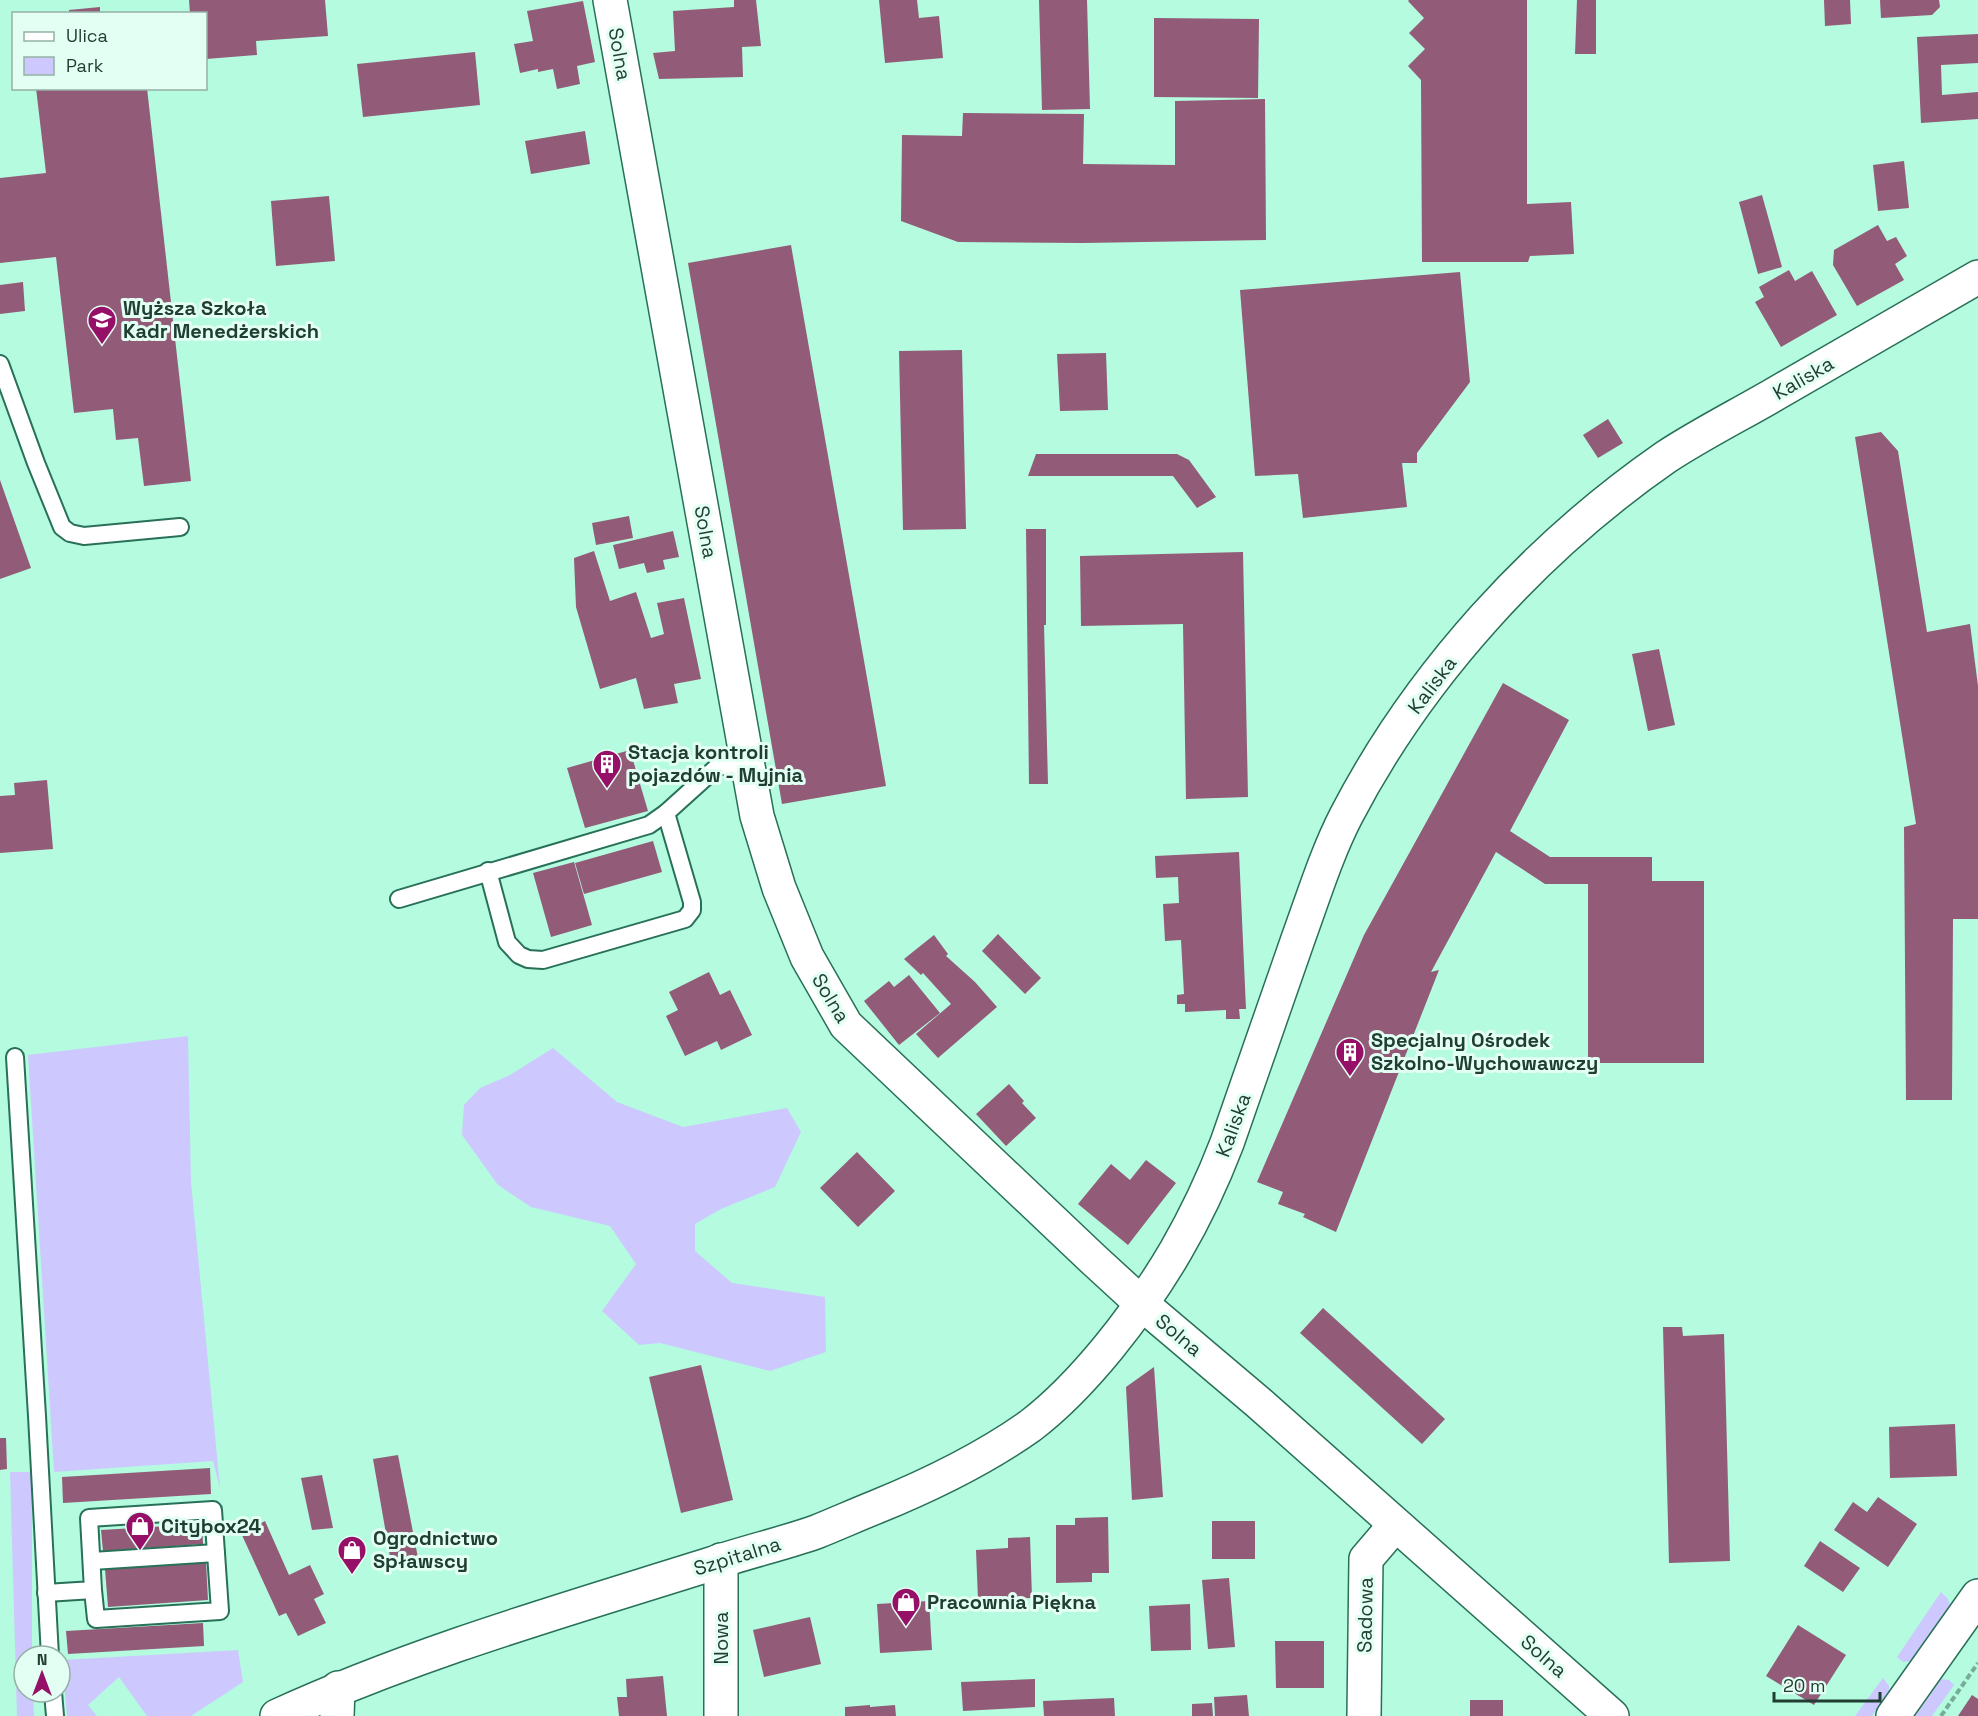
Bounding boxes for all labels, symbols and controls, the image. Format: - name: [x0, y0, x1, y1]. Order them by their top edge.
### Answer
- legend: [12, 12, 207, 90]
- text: Ulica: [66, 24, 108, 47]
- street label: Solna: [603, 26, 637, 82]
- text: Park: [66, 54, 104, 77]
- place label: Wyższa Szkoła Kadr Menedżerskich: [123, 295, 319, 344]
- school or university icon: Wyższa Szkoła Kadr Menedżerskich: [86, 304, 118, 346]
- street label: Kaliska: [1768, 350, 1838, 406]
- street label: Solna: [689, 504, 723, 560]
- street label: Kaliska: [1402, 651, 1462, 719]
- place label: Stacja kontroli pojazdów - Myjnia: [628, 739, 803, 788]
- building icon: Stacja kontroli pojazdów - Myjnia: [591, 748, 623, 790]
- street label: Solna: [806, 968, 856, 1028]
- place label: Specjalny Ośrodek Szkolno-Wychowawczy: [1371, 1027, 1598, 1076]
- building icon: Specjalny Ośrodek Szkolno-Wychowawczy: [1334, 1036, 1366, 1078]
- street label: Kaliska: [1209, 1090, 1257, 1160]
- street label: Solna: [1150, 1308, 1208, 1362]
- shop icon: Citybox24: [124, 1510, 156, 1552]
- place label: Citybox24: [161, 1513, 261, 1539]
- place label: Ogrodnictwo Spławscy: [373, 1525, 498, 1574]
- street label: Szpitalna: [690, 1530, 784, 1582]
- shop icon: Ogrodnictwo Spławscy: [336, 1534, 368, 1576]
- street label: Sadowa: [1351, 1577, 1379, 1653]
- shop icon: Pracownia Piękna: [890, 1586, 922, 1628]
- place label: Pracownia Piękna: [927, 1589, 1097, 1615]
- street label: Nowa: [708, 1612, 734, 1664]
- street label: Solna: [1515, 1629, 1573, 1683]
- north arrow: [12, 1644, 72, 1704]
- text: N: [37, 1649, 47, 1670]
- scale bar: [1774, 1665, 1880, 1703]
- text: 20 m: [1783, 1674, 1826, 1697]

